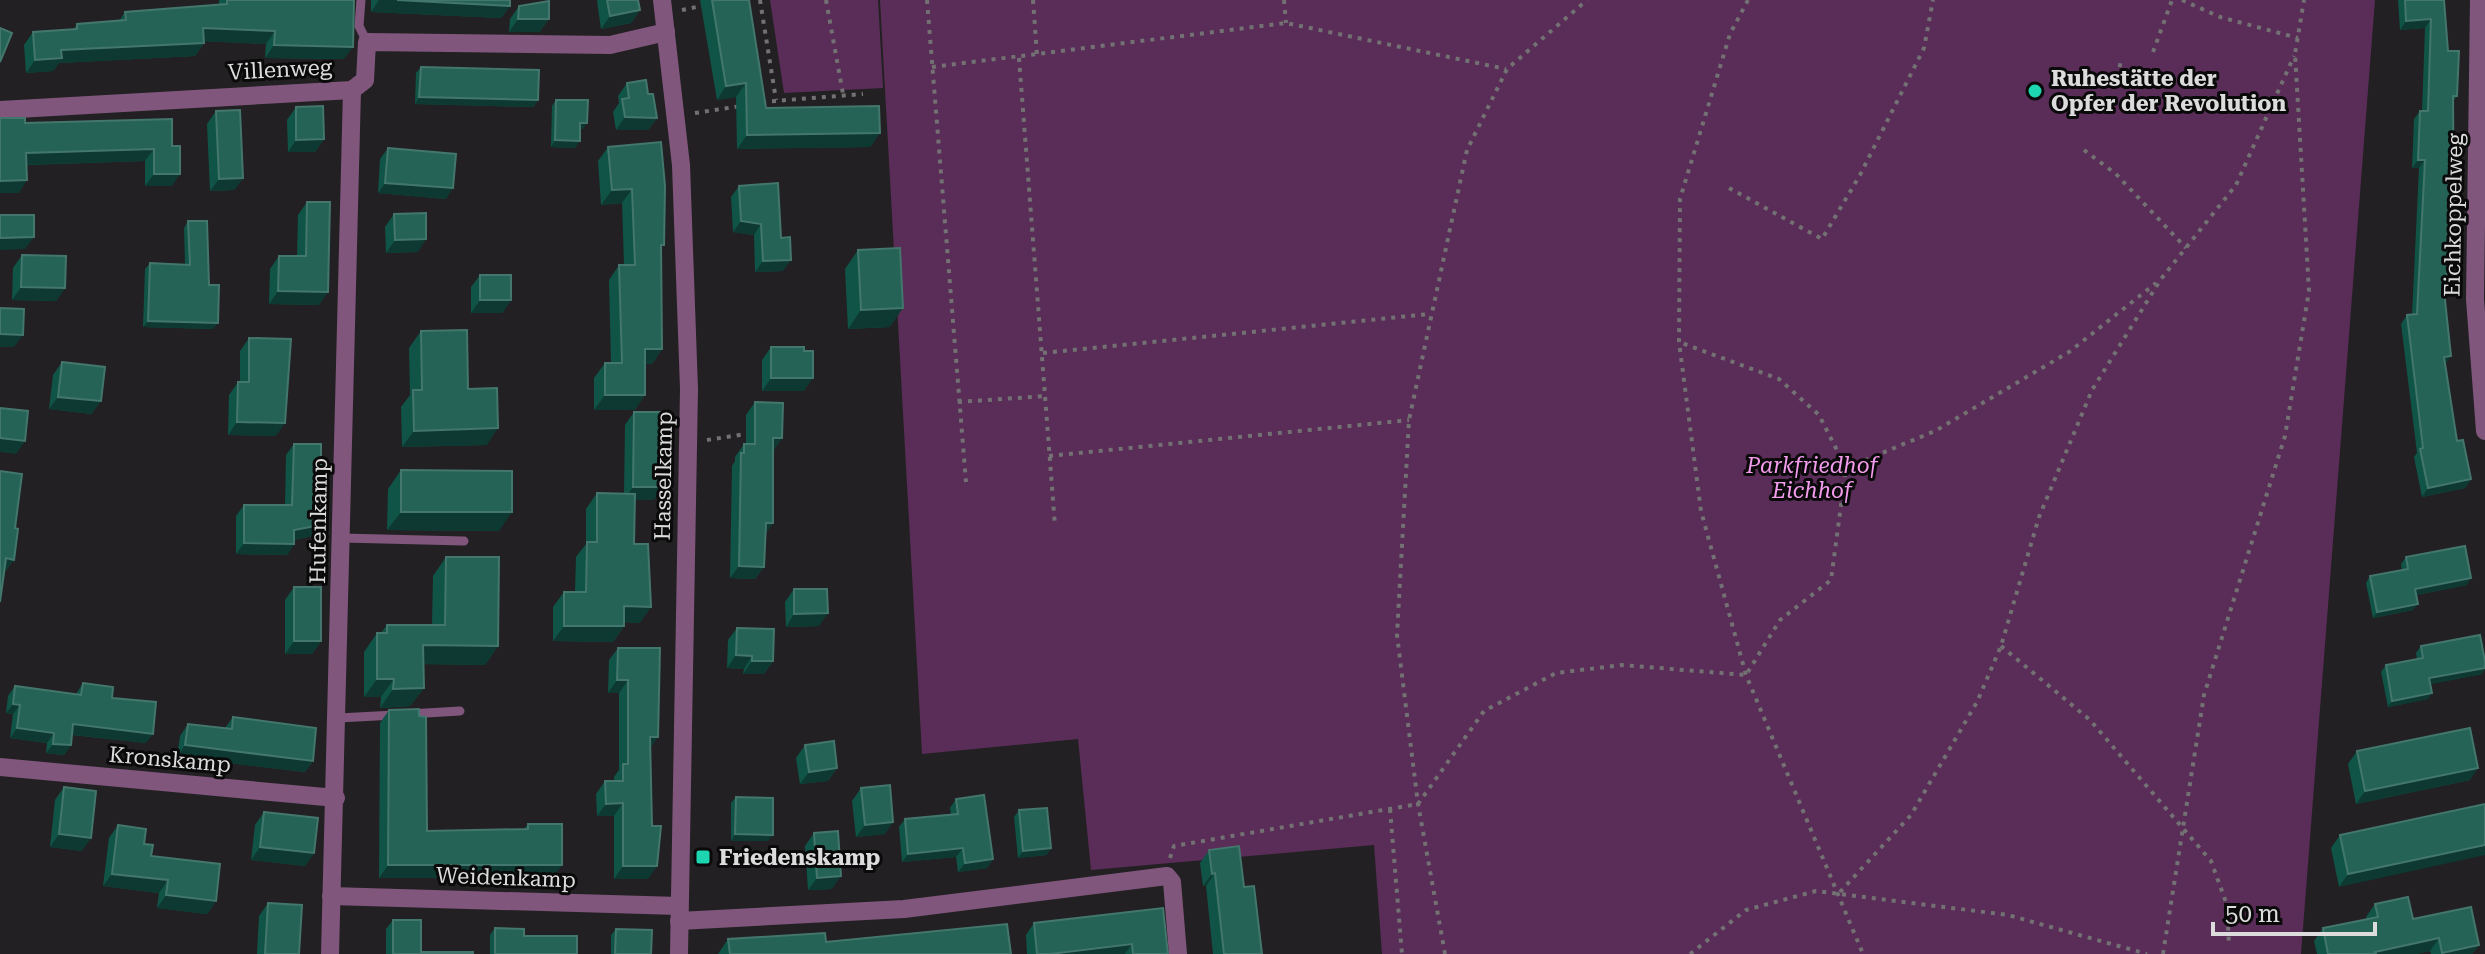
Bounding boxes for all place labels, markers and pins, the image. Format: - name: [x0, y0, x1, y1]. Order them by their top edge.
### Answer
- place label: Ruhestätte der Opfer der Revolution: [2051, 66, 2287, 116]
- marker: Ruhestätte der Opfer der Revolution: [2026, 82, 2044, 100]
- place label: Friedenskamp: [719, 845, 881, 870]
- marker: Friedenskamp: [694, 848, 712, 866]

